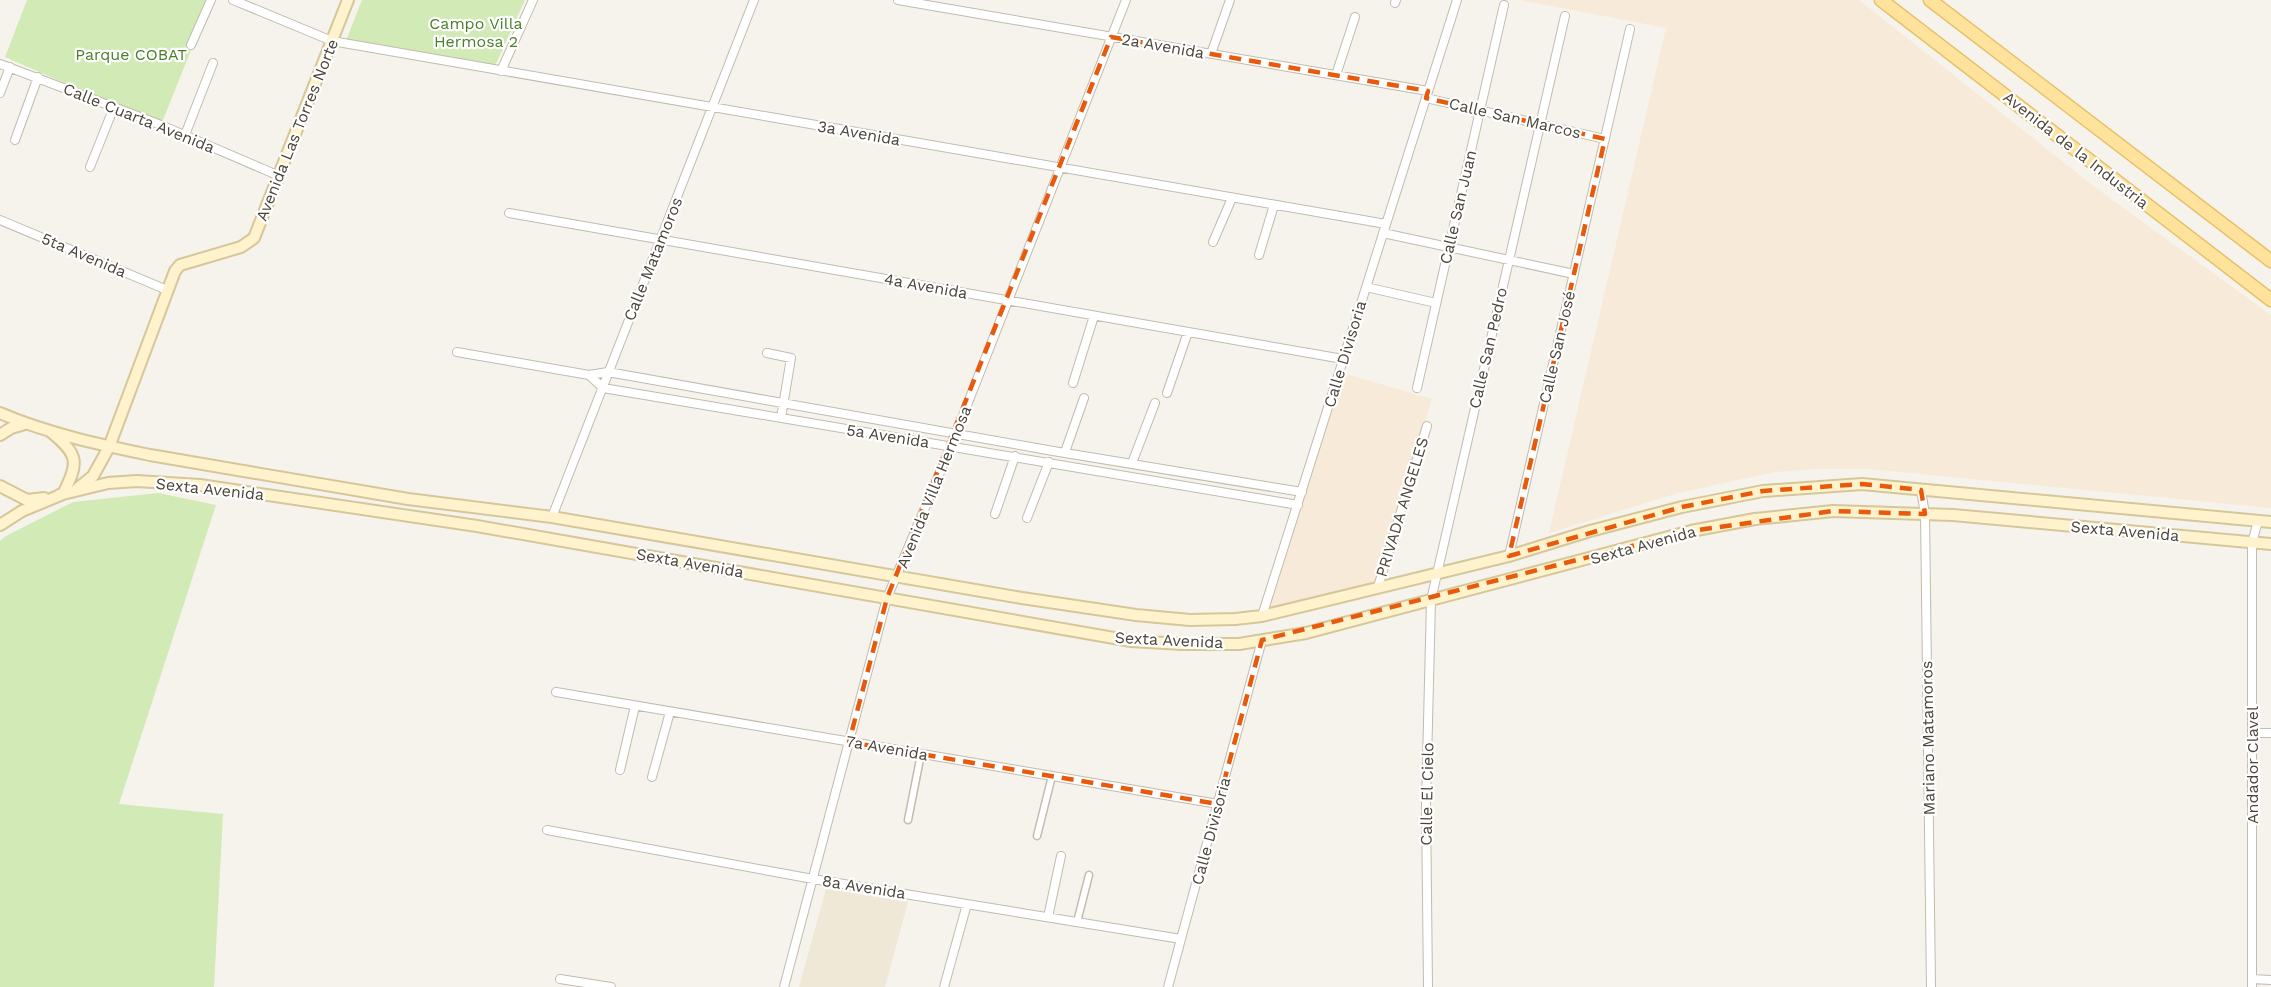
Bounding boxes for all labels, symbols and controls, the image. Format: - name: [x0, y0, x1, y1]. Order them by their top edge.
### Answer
- park label: Campo Villa Hermosa 2: [429, 14, 523, 51]
- street label: 2a Avenida: [1120, 29, 1206, 63]
- street label: Avenida Las Torres Norte: [252, 36, 342, 224]
- park label: Parque COBAT: [75, 45, 187, 64]
- street label: Calle Cuarta Avenida: [61, 79, 217, 157]
- street label: Avenida de la Industria: [2000, 87, 2152, 213]
- street label: Calle San Marcos: [1447, 94, 1583, 142]
- street label: 3a Avenida: [816, 116, 902, 150]
- street label: Calle San Juan: [1436, 148, 1480, 266]
- street label: Calle Matamoros: [620, 194, 686, 324]
- street label: 5ta Avenida: [39, 229, 129, 281]
- street label: 4a Avenida: [883, 269, 969, 303]
- street label: Calle San Pedro: [1465, 286, 1511, 410]
- street label: Calle San José: [1535, 289, 1579, 405]
- street label: Calle Divisoria: [1320, 298, 1370, 410]
- street label: Avenida Villa Hermosa: [893, 403, 975, 571]
- street label: 5a Avenida: [845, 420, 931, 452]
- street label: PRIVADA ANGELES: [1372, 435, 1432, 579]
- street label: Sexta Avenida: [155, 474, 265, 504]
- street label: Sexta Avenida: [2070, 517, 2180, 545]
- street label: Sexta Avenida: [1588, 522, 1698, 568]
- street label: Sexta Avenida: [635, 544, 745, 582]
- street label: Sexta Avenida: [1114, 628, 1224, 652]
- street label: Mariano Matamoros: [1917, 661, 1939, 815]
- street label: Andador Clavel: [2243, 706, 2262, 824]
- street label: 7a Avenida: [845, 731, 929, 765]
- street label: Calle El Cielo: [1417, 742, 1437, 846]
- street label: Calle Divisoria: [1187, 775, 1235, 887]
- street label: 8a Avenida: [821, 871, 907, 903]

